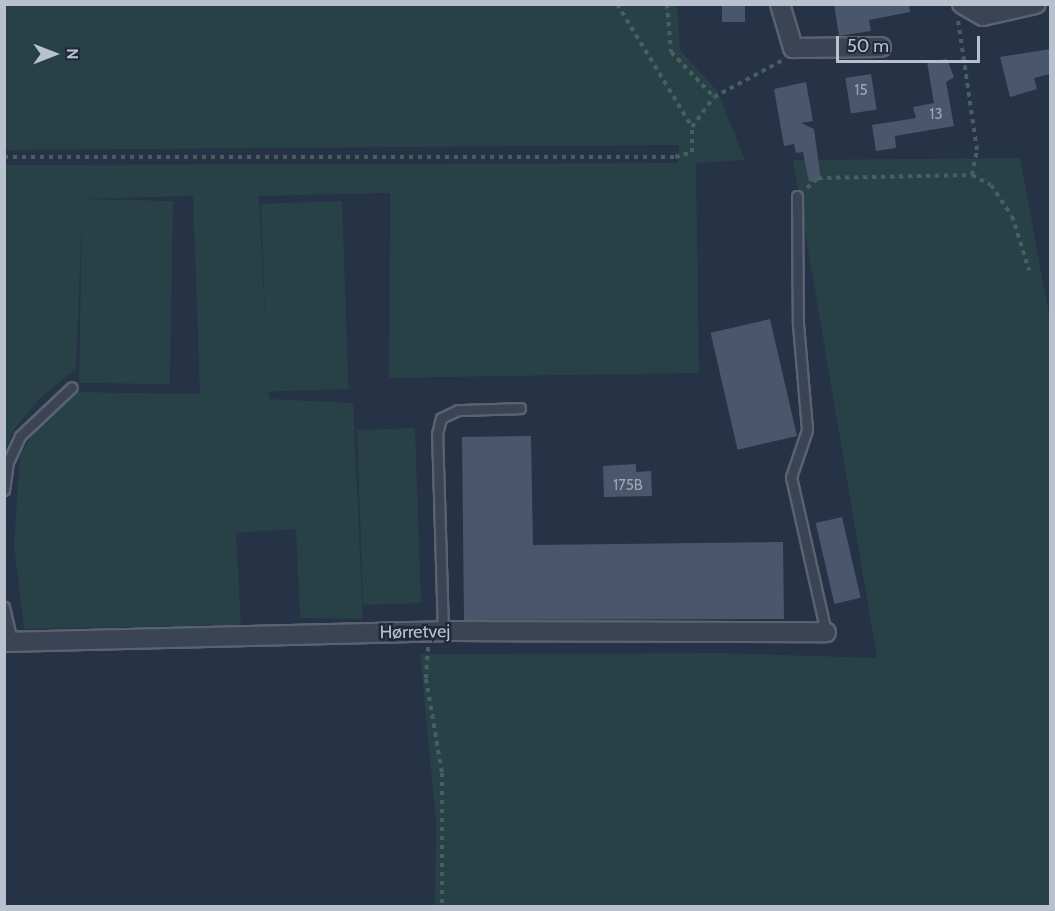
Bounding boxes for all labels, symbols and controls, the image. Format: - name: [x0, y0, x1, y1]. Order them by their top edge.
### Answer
- north arrow: [24, 24, 84, 84]
- scale bar: [839, 24, 983, 62]
- text: 50 m: [847, 35, 889, 57]
- text: N: [63, 48, 82, 60]
- house number: 15: [854, 82, 868, 100]
- house number: 13: [929, 106, 943, 124]
- house number: 175B: [613, 477, 643, 495]
- street label: Hørretvej: [380, 621, 450, 643]

